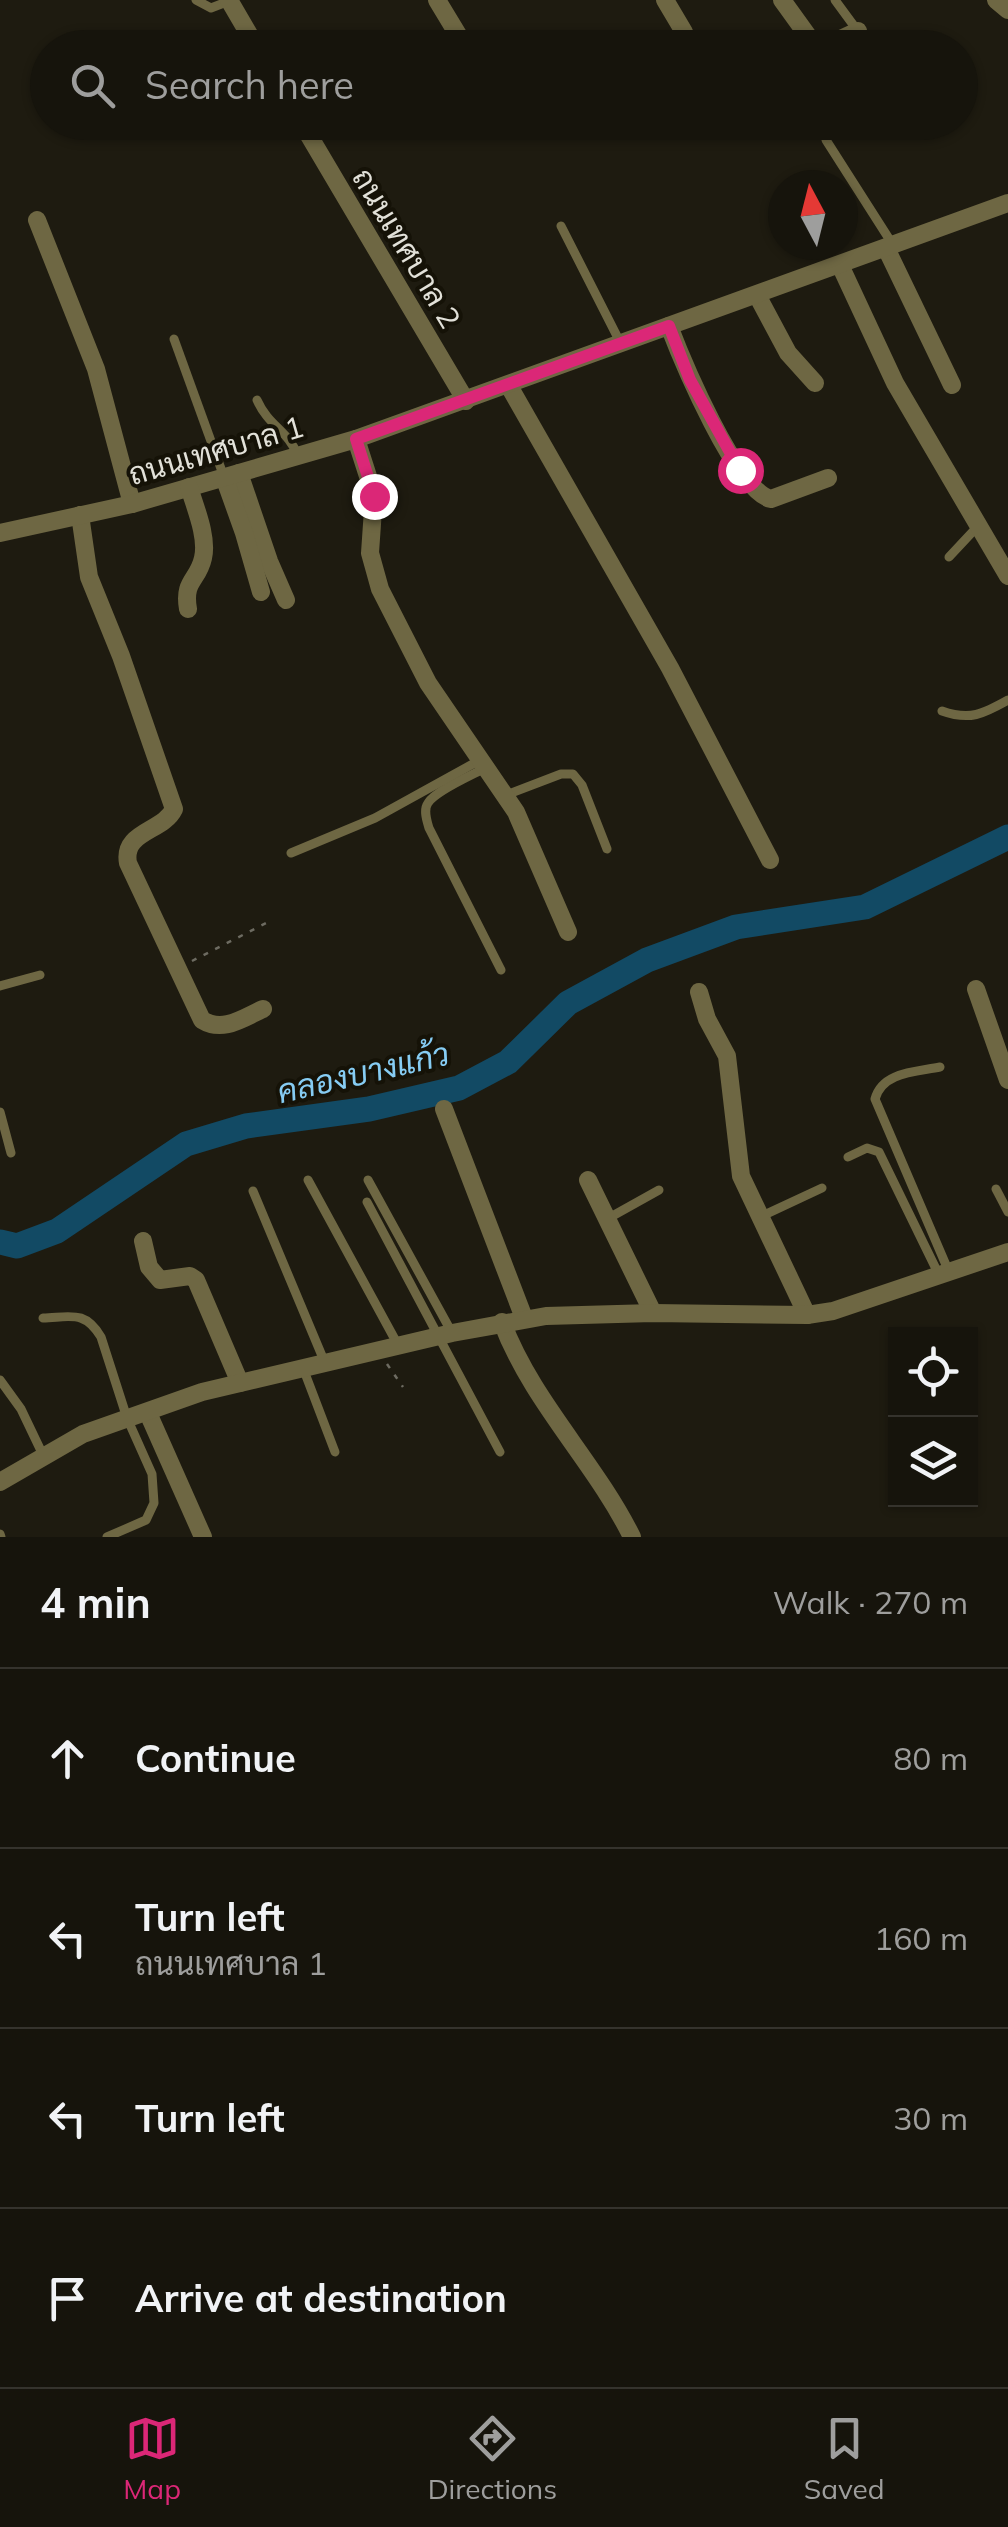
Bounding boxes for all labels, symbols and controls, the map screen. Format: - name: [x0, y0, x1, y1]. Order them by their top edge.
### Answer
- search box: [30, 30, 978, 140]
- icon: search: [65, 58, 120, 113]
- text: Search here: [145, 61, 354, 109]
- street label: ถนนเทศบาล 2: [344, 161, 470, 335]
- north arrow: [768, 170, 858, 260]
- street label: ถนนเทศบาล 1: [124, 407, 308, 493]
- route start: [718, 448, 764, 494]
- route end: [352, 474, 398, 520]
- water label: คลองบางแก้ว: [273, 1033, 453, 1111]
- map controls: [888, 1327, 978, 1507]
- button: locate: [888, 1327, 978, 1417]
- button: layers: [888, 1417, 978, 1507]
- text: 4 min: [40, 1576, 151, 1629]
- text: Walk · 270 m: [773, 1582, 968, 1622]
- icon: ahead: [40, 1731, 95, 1786]
- text: Continue: [135, 1734, 296, 1782]
- text: 80 m: [893, 1738, 968, 1778]
- text: Turn left: [135, 1893, 285, 1941]
- icon: left: [40, 1911, 95, 1966]
- text: 160 m: [874, 1918, 968, 1958]
- text: ถนนเทศบาล 1: [135, 1943, 327, 1983]
- icon: left: [40, 2091, 95, 2146]
- text: Turn left: [135, 2094, 285, 2142]
- text: 30 m: [893, 2098, 968, 2138]
- icon: arrive: [40, 2271, 95, 2326]
- text: Arrive at destination: [135, 2274, 507, 2322]
- tab: Map: [123, 2411, 181, 2506]
- tab: Directions: [428, 2411, 557, 2506]
- tab: Saved: [804, 2411, 885, 2506]

